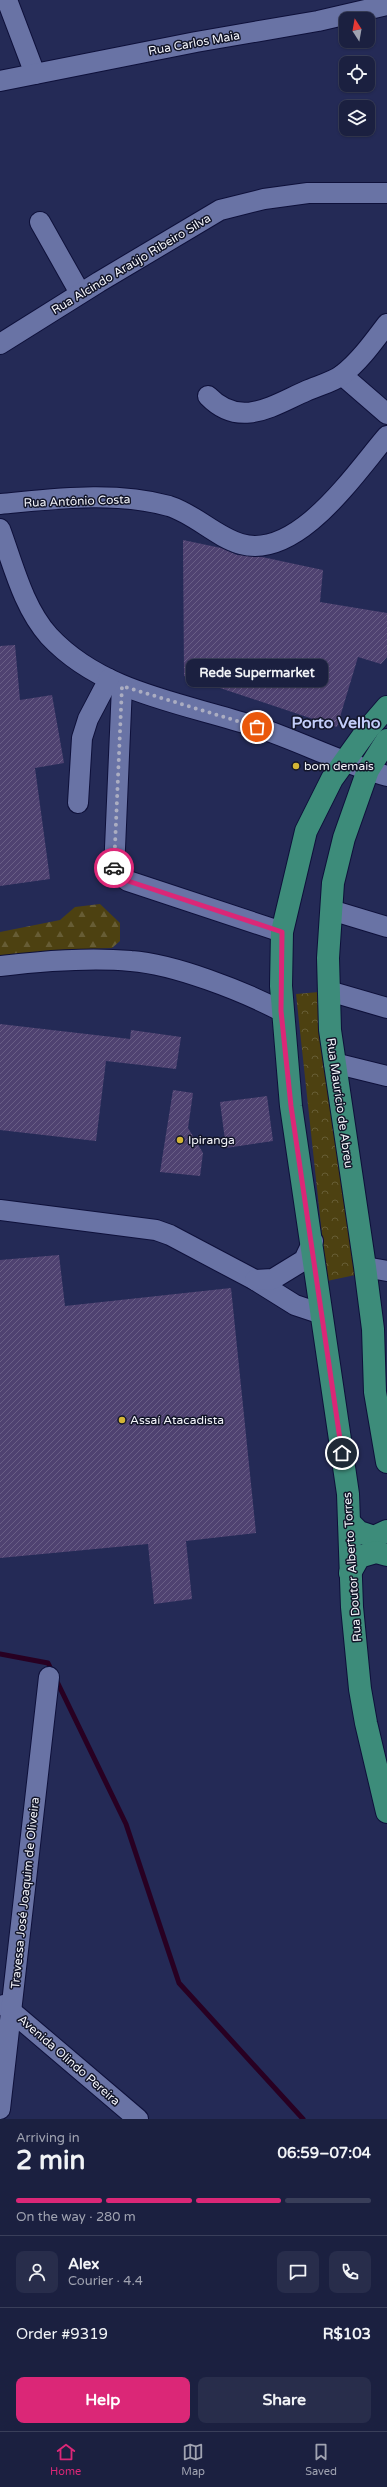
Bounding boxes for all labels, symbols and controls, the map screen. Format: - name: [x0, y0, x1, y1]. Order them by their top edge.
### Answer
- north arrow: [339, 12, 375, 48]
- map controls: [339, 12, 375, 136]
- street label: Rua Carlos Maia: [147, 28, 241, 58]
- button: locate: [339, 56, 375, 92]
- button: layers: [339, 100, 375, 136]
- street label: Rua Alcindo Araújo Ribeiro Silva: [49, 211, 213, 317]
- street label: Rua Antônio Costa: [23, 492, 131, 510]
- callout: Rede Supermarket: [186, 659, 328, 687]
- text: Rede Supermarket: [199, 665, 315, 681]
- pin: [240, 710, 274, 744]
- district label: Porto Velho: [291, 713, 381, 733]
- icon: bag: [246, 716, 268, 738]
- place label: bom demais: [304, 759, 374, 773]
- marker: bom demais: [291, 761, 301, 771]
- courier: [94, 848, 134, 888]
- icon: car: [103, 857, 125, 879]
- street label: Rua Maurício de Abreu: [324, 1037, 356, 1169]
- place label: Ipiranga: [188, 1133, 235, 1147]
- marker: Ipiranga: [175, 1135, 185, 1145]
- place label: Assaí Atacadista: [130, 1413, 224, 1427]
- marker: Assaí Atacadista: [117, 1415, 127, 1425]
- pin: [325, 1436, 359, 1470]
- icon: home: [331, 1442, 353, 1464]
- street label: Rua Doutor Alberto Torres: [340, 1492, 364, 1642]
- street label: Travessa José Joaquim de Oliveira: [8, 1796, 42, 1990]
- street label: Avenida Olindo Pereira: [15, 2012, 123, 2108]
- text: Arriving in: [16, 2130, 80, 2146]
- text: 06:59–07:04: [278, 2144, 371, 2162]
- text: 2 min: [16, 2145, 85, 2176]
- text: On the way · 280 m: [16, 2209, 136, 2225]
- button: person: [16, 2251, 58, 2293]
- button: chat: [277, 2251, 319, 2293]
- button: phone: [329, 2251, 371, 2293]
- text: Alex: [68, 2255, 99, 2273]
- text: Courier · 4.4: [68, 2273, 143, 2289]
- text: Order #9319: [16, 2325, 108, 2343]
- text: R$103: [323, 2325, 371, 2343]
- button: Help: [16, 2377, 190, 2423]
- button: Share: [198, 2377, 371, 2423]
- tab: Home: [50, 2441, 81, 2478]
- tab: Map: [181, 2441, 205, 2478]
- tab: Saved: [305, 2441, 337, 2478]

